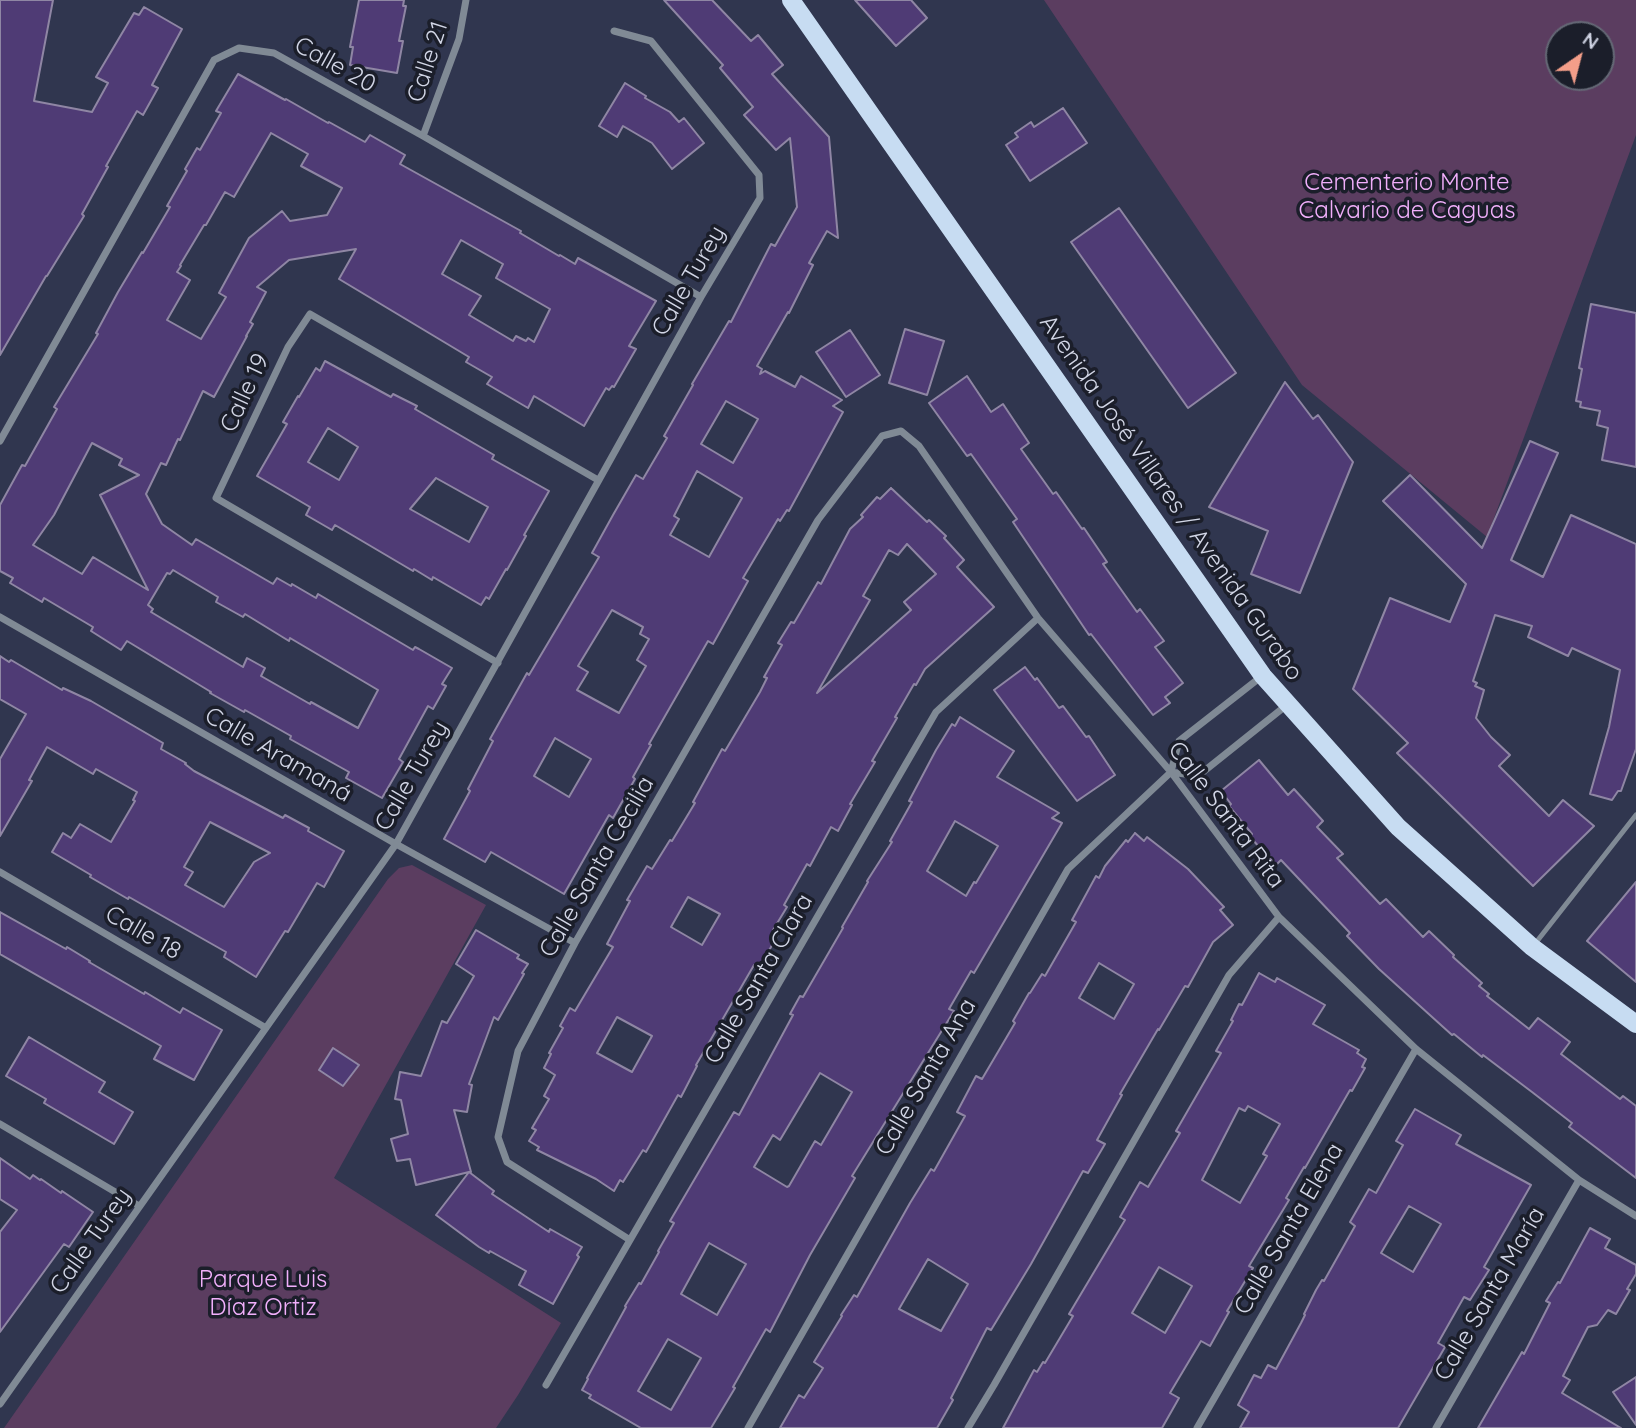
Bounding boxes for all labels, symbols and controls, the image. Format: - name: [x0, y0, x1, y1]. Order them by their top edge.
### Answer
- street label: Calle 21: [401, 18, 455, 106]
- north arrow: [1545, 21, 1615, 91]
- text: N: [1578, 27, 1604, 54]
- street label: Calle 20: [289, 31, 381, 99]
- park label: Cementerio Monte Calvario de Caguas: [1299, 169, 1515, 225]
- street label: Calle Turey: [646, 221, 732, 341]
- street label: Avenida José Villares / Avenida Gurabo: [1033, 310, 1309, 686]
- street label: Calle 19: [214, 349, 276, 437]
- street label: Calle Aramaná: [199, 701, 357, 809]
- street label: Calle Turey: [369, 716, 455, 836]
- street label: Calle Santa Rita: [1161, 736, 1291, 894]
- street label: Calle Santa Cecilia: [533, 771, 661, 963]
- street label: Calle Santa Clara: [699, 889, 819, 1069]
- street label: Calle 18: [100, 900, 186, 966]
- street label: Calle Santa Ana: [869, 993, 983, 1161]
- street label: Calle Santa Elena: [1228, 1138, 1350, 1320]
- street label: Calle Turey: [44, 1183, 138, 1299]
- street label: Calle Santa María: [1429, 1202, 1551, 1386]
- park label: Parque Luis Díaz Ortiz: [199, 1266, 327, 1322]

